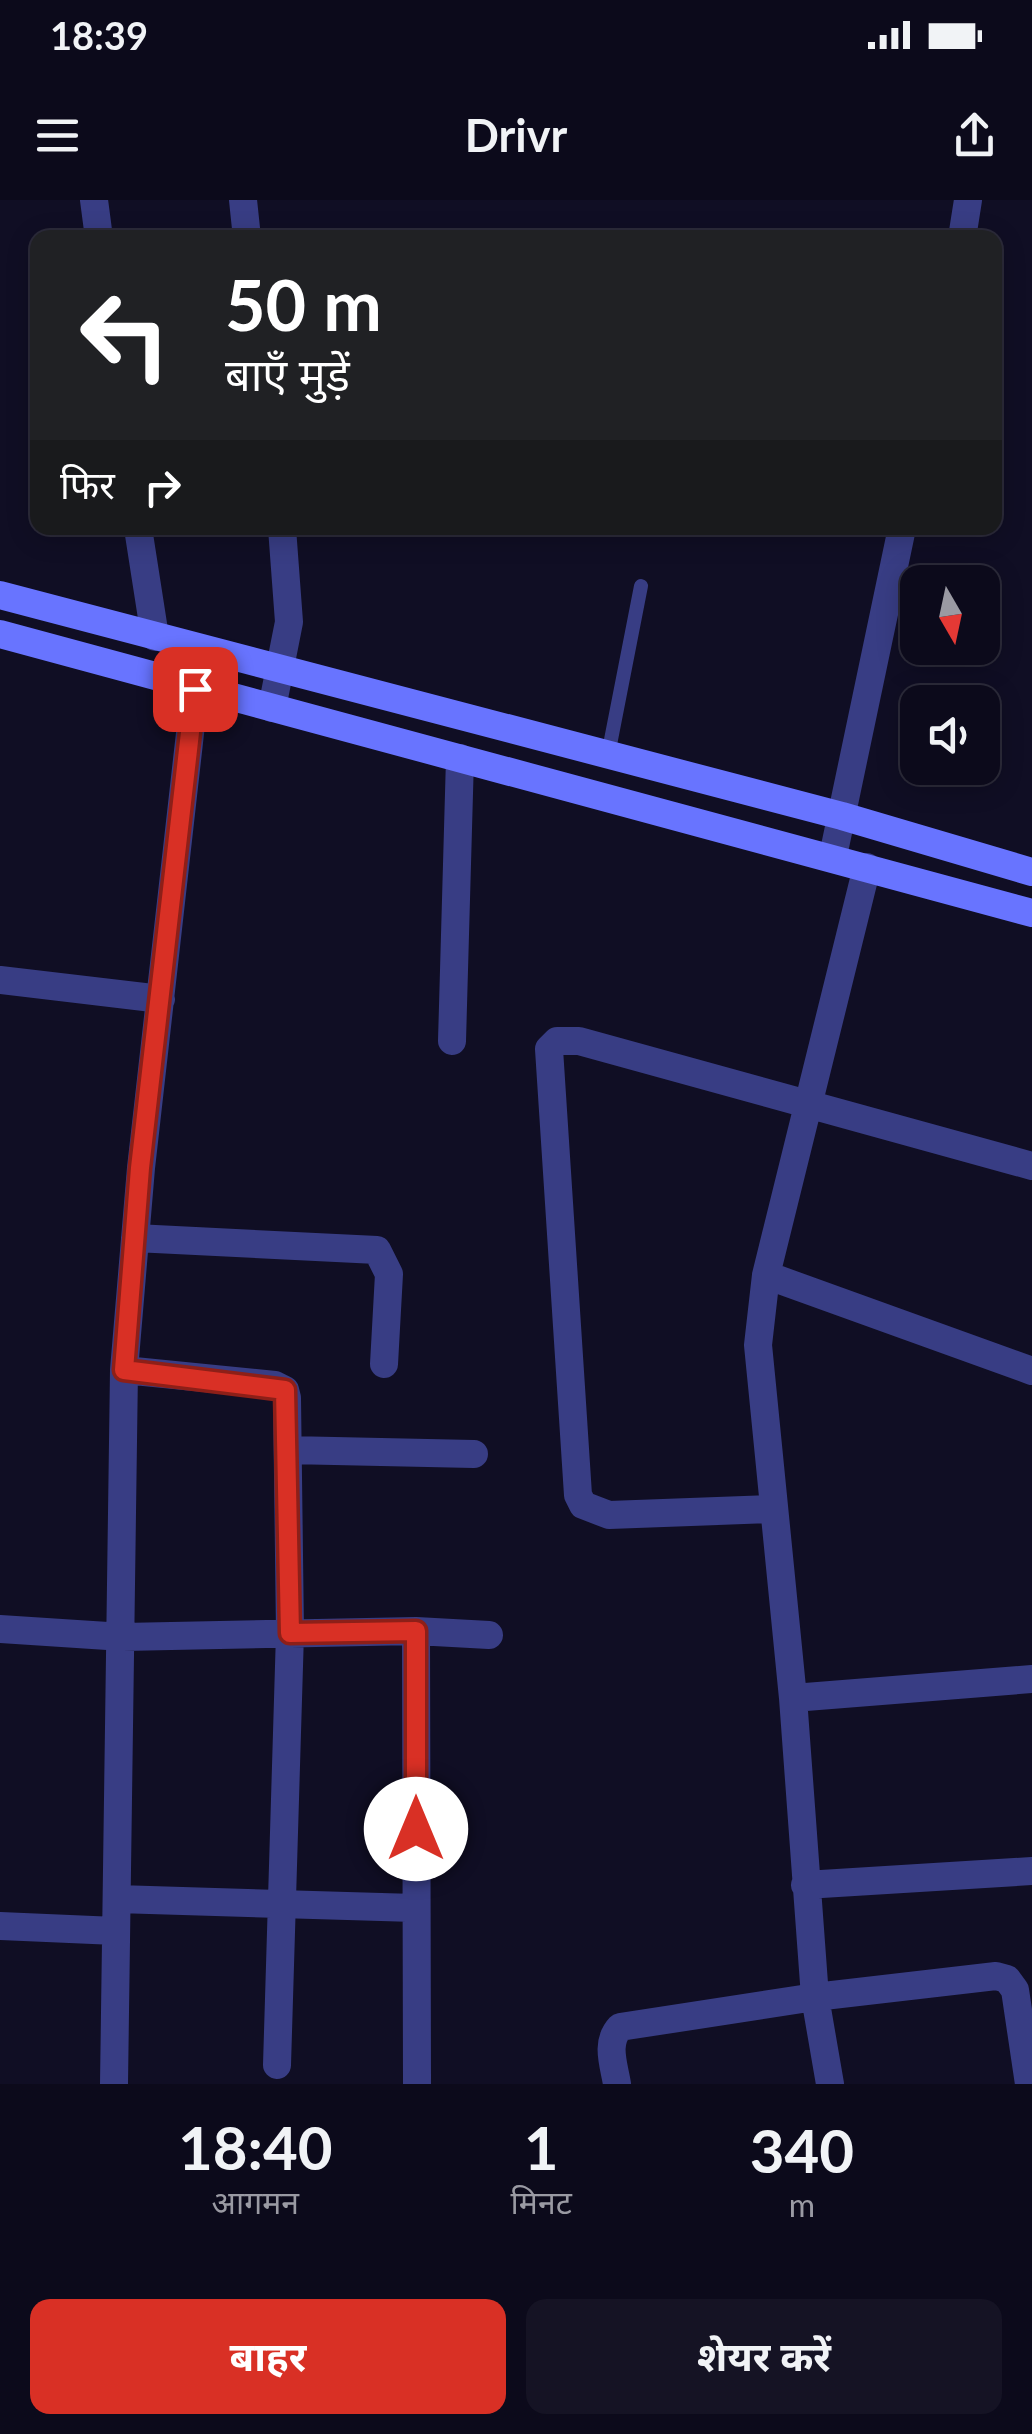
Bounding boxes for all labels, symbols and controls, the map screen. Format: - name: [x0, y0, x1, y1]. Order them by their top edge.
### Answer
- text: 18:39: [50, 12, 148, 58]
- icon: menu: [30, 108, 85, 163]
- text: Drivr: [465, 108, 567, 162]
- icon: share: [947, 108, 1002, 163]
- text: 50 m: [225, 262, 382, 346]
- icon: left: [60, 270, 190, 400]
- text: बाएँ मुड़ें: [225, 347, 350, 401]
- icon: right: [135, 460, 190, 515]
- text: फिर: [60, 461, 115, 507]
- north arrow: [900, 565, 1000, 665]
- map controls: [900, 565, 1000, 785]
- pin: [153, 647, 238, 732]
- icon: arrive: [168, 662, 223, 717]
- button: sound: [900, 685, 1000, 785]
- position arrow: [364, 1777, 468, 1881]
- text: 18:40: [178, 2111, 333, 2183]
- text: 1: [524, 2111, 559, 2183]
- text: 340: [750, 2114, 854, 2186]
- text: आगमन: [211, 2182, 299, 2221]
- text: मिनट: [510, 2182, 572, 2221]
- text: m: [789, 2185, 815, 2224]
- button: बाहर: [30, 2299, 506, 2414]
- button: शेयर करें: [526, 2299, 1002, 2414]

